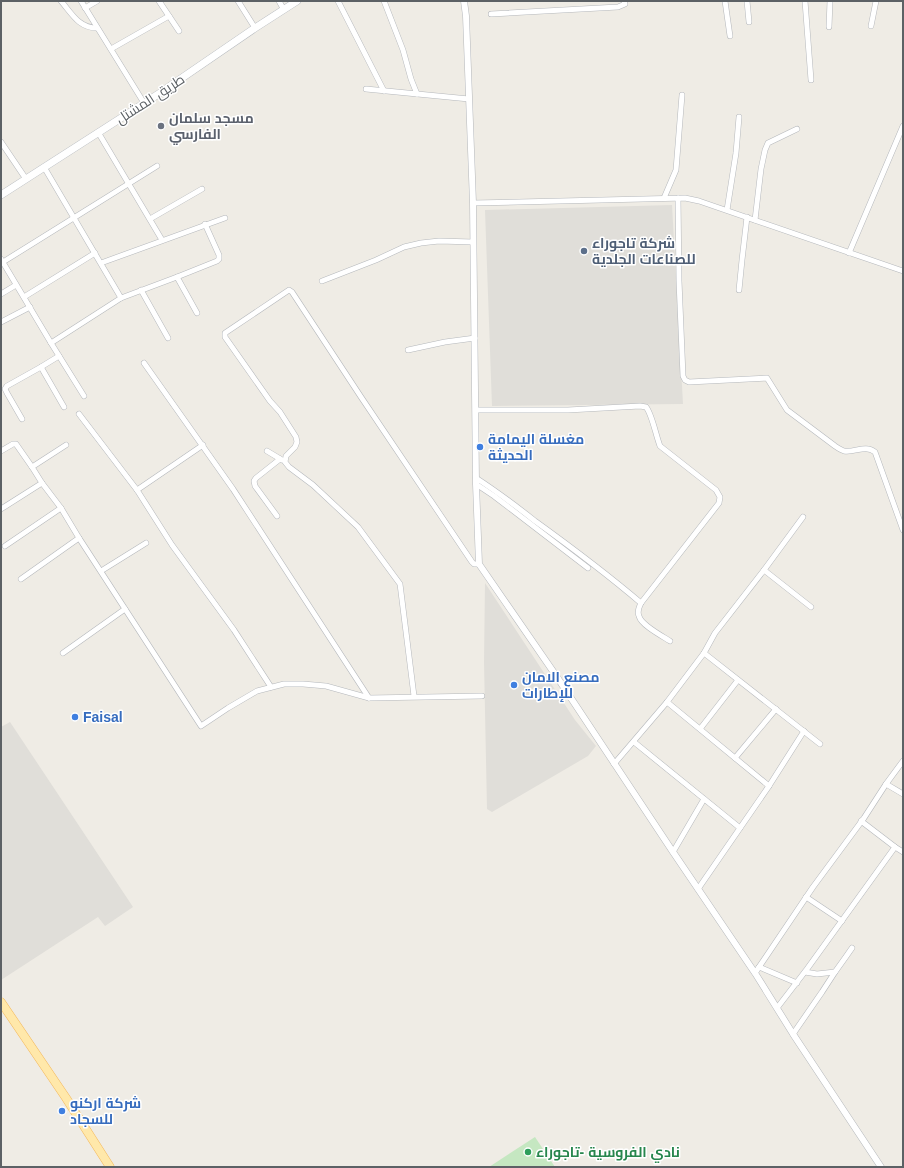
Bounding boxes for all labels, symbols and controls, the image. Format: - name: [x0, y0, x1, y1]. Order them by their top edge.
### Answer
- street label: طريق المشتل: [113, 71, 188, 128]
- place label: مسجد سلمان الفارسي: [169, 110, 254, 145]
- marker: مسجد سلمان الفارسي: [156, 121, 166, 131]
- place label: شركة تاجوراء للصناعات الجلدية: [592, 235, 696, 267]
- marker: شركة تاجوراء للصناعات الجلدية: [579, 246, 589, 256]
- place label: مغسلة اليمامة الحديثة: [488, 431, 584, 463]
- marker: مغسلة اليمامة الحديثة: [475, 442, 485, 452]
- place label: مصنع الامان للإطارات: [522, 669, 599, 703]
- marker: مصنع الامان للإطارات: [509, 680, 519, 690]
- place label: Faisal: [83, 709, 123, 725]
- marker: Faisal: [70, 712, 80, 722]
- place label: شركة اركنو للسجاد: [70, 1095, 141, 1127]
- marker: شركة اركنو للسجاد: [57, 1106, 67, 1116]
- place label: نادي الفروسية -تاجوراء: [536, 1144, 680, 1163]
- marker: نادي الفروسية -تاجوراء: [523, 1147, 533, 1157]

